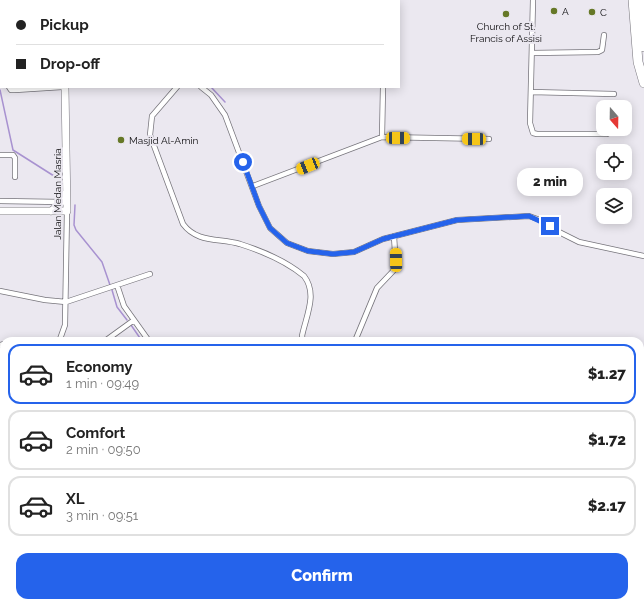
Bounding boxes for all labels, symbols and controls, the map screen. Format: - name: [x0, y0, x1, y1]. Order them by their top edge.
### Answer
- marker: A: [549, 6, 559, 16]
- place label: A: [562, 6, 569, 17]
- marker: C: [587, 7, 597, 17]
- place label: C: [600, 7, 607, 18]
- marker: Church of St. Francis of Assisi: [501, 9, 511, 19]
- text: Pickup: [40, 16, 89, 34]
- place label: Church of St. Francis of Assisi: [470, 21, 542, 44]
- text: Drop-off: [40, 55, 100, 73]
- north arrow: [596, 100, 632, 136]
- map controls: [596, 100, 632, 224]
- car: [386, 132, 410, 144]
- car: [462, 133, 486, 145]
- marker: Masjid Al-Amin: [116, 135, 126, 145]
- place label: Masjid Al-Amin: [129, 135, 198, 146]
- button: locate: [596, 144, 632, 180]
- street label: Jalan Medan Masria: [52, 148, 63, 240]
- route start: [234, 153, 252, 171]
- car: [295, 156, 321, 176]
- callout: 2 min: [517, 168, 583, 196]
- text: 2 min: [533, 174, 567, 189]
- button: layers: [596, 188, 632, 224]
- route end: [541, 217, 559, 235]
- car: [390, 248, 402, 272]
- icon: car: [18, 356, 54, 392]
- text: Economy: [66, 358, 133, 376]
- text: $1.27: [588, 365, 626, 383]
- text: 1 min · 09:49: [66, 376, 139, 391]
- icon: car: [18, 422, 54, 458]
- text: Comfort: [66, 424, 125, 442]
- text: $1.72: [588, 431, 626, 449]
- text: 2 min · 09:50: [66, 442, 141, 457]
- icon: car: [18, 488, 54, 524]
- text: XL: [66, 490, 84, 508]
- text: $2.17: [588, 497, 626, 515]
- text: 3 min · 09:51: [66, 508, 138, 523]
- button: Confirm: [16, 553, 628, 599]

